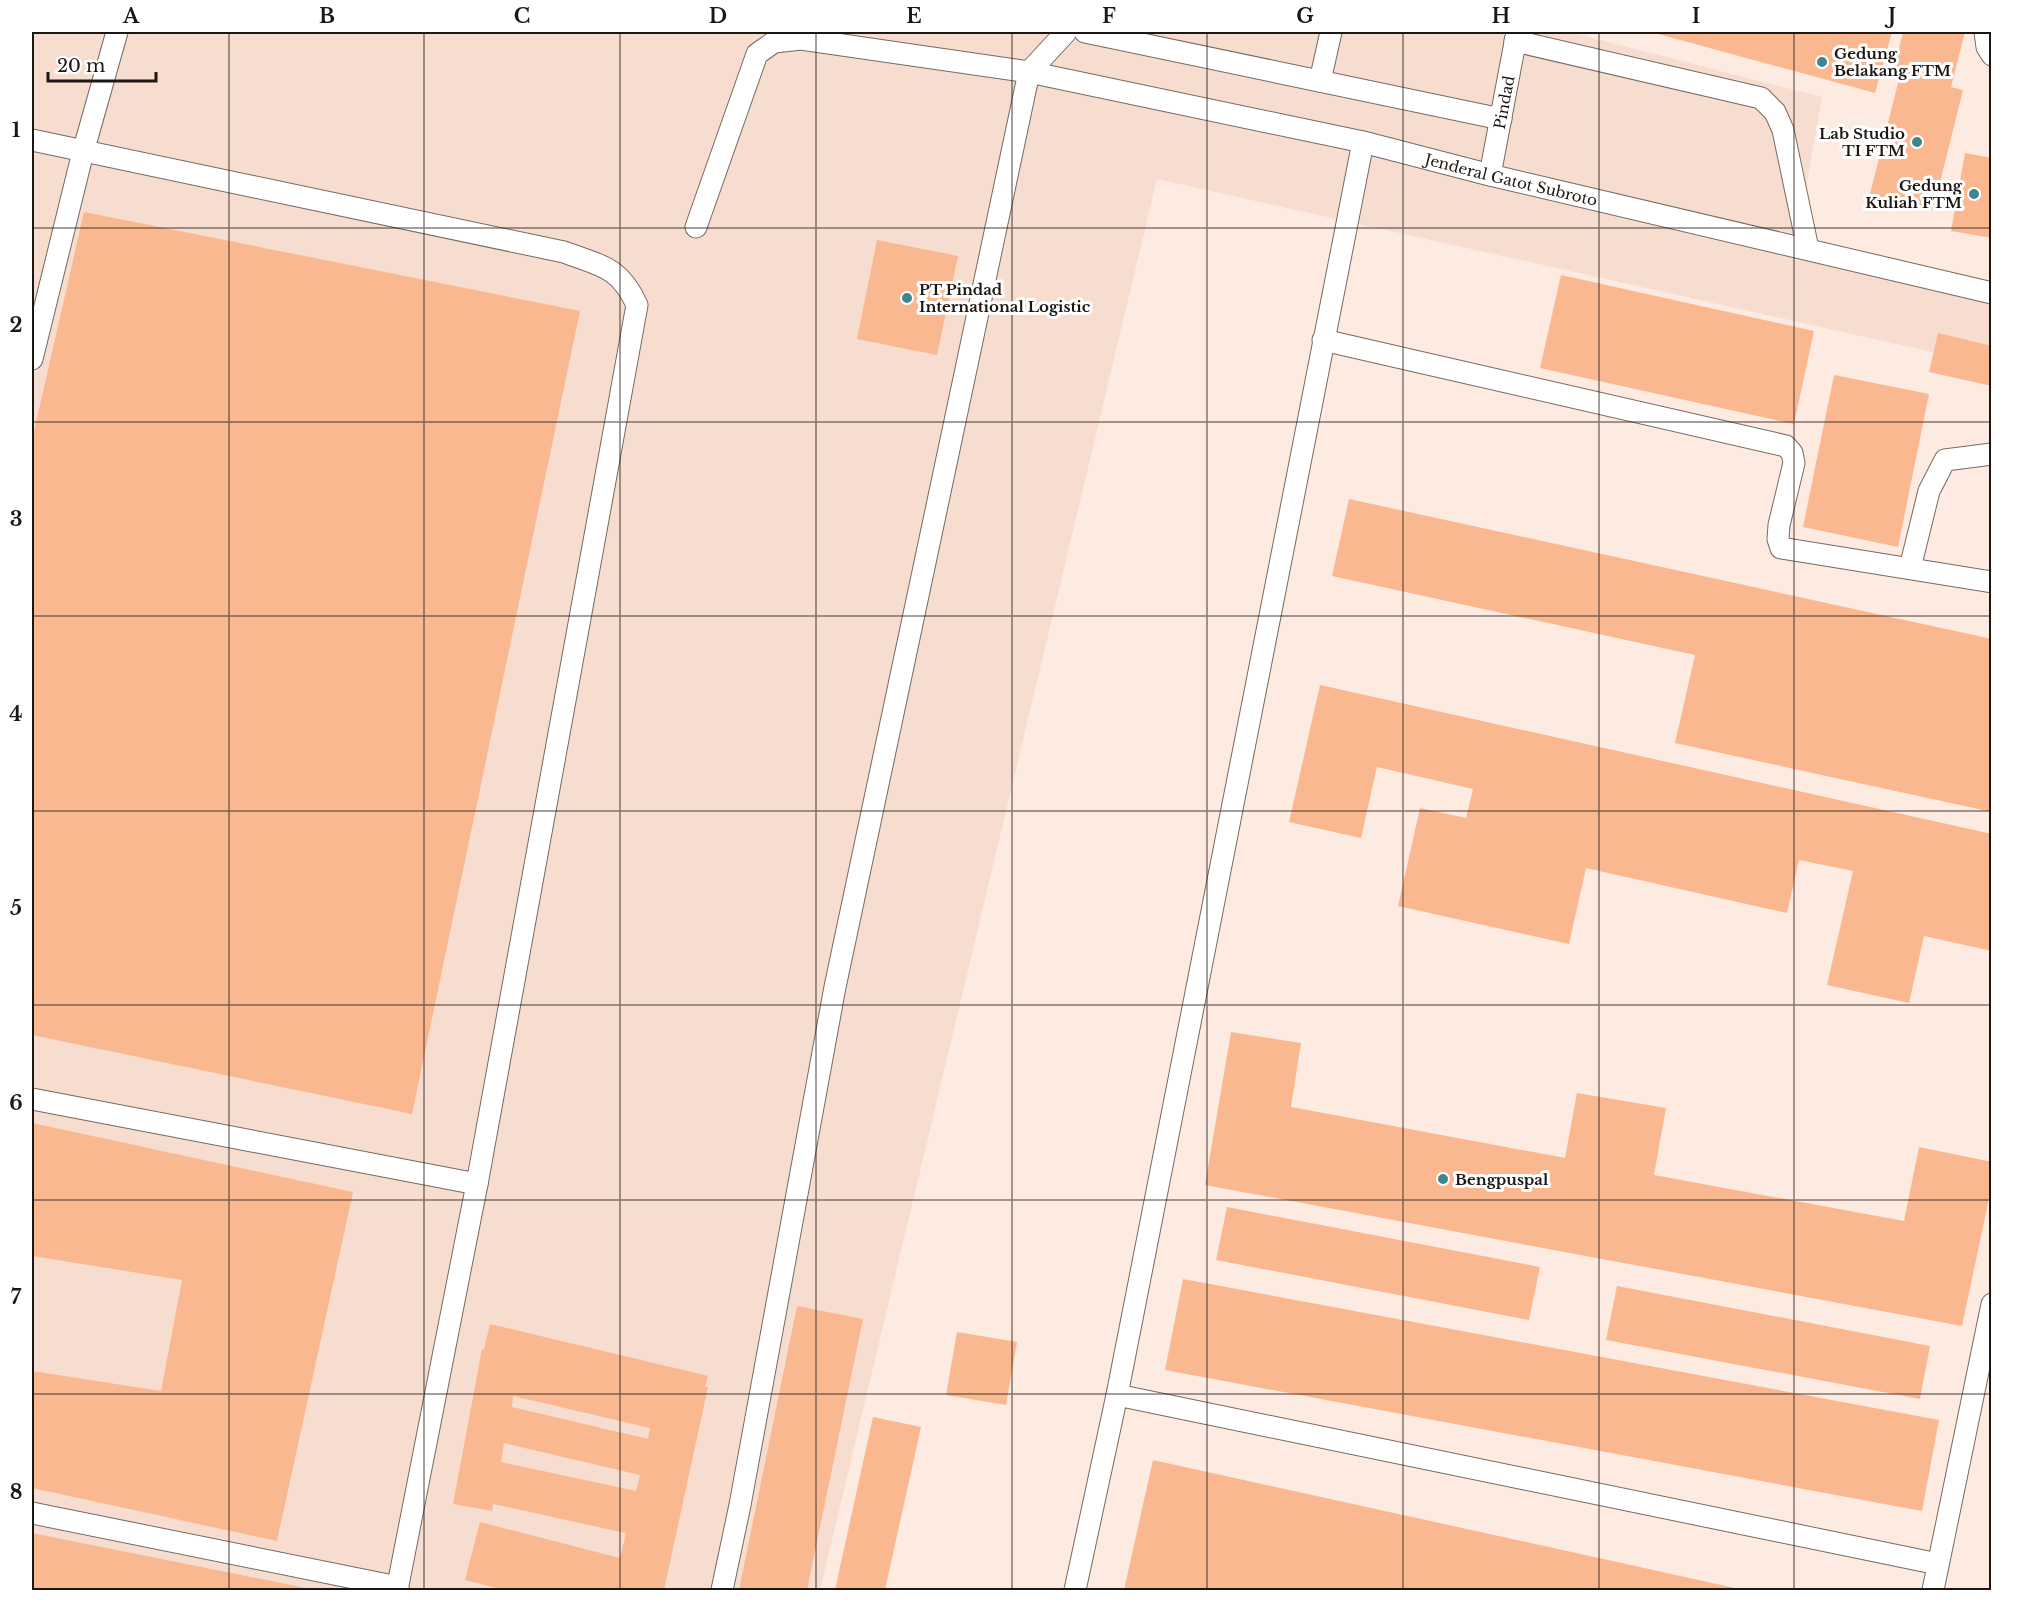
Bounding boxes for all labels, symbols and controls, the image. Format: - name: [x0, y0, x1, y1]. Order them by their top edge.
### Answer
- text: A: [122, 4, 140, 28]
- text: B: [319, 4, 335, 28]
- text: C: [514, 4, 530, 28]
- text: D: [709, 4, 727, 28]
- text: E: [906, 4, 922, 28]
- text: F: [1102, 4, 1116, 28]
- text: G: [1296, 4, 1314, 28]
- text: H: [1492, 4, 1511, 28]
- text: I: [1692, 4, 1700, 28]
- text: J: [1884, 4, 1896, 28]
- place label: Gedung Belakang FTM: [1834, 44, 1951, 80]
- scale bar: [48, 45, 156, 83]
- text: 20 m: [57, 55, 105, 77]
- marker: Gedung Belakang FTM: [1815, 55, 1829, 69]
- street label: Pindad: [1489, 74, 1518, 131]
- text: 1: [12, 118, 21, 142]
- place label: Lab Studio TI FTM: [1819, 124, 1905, 160]
- marker: Lab Studio TI FTM: [1910, 135, 1924, 149]
- street label: Jenderal Gatot Subroto: [1421, 149, 1599, 209]
- place label: Gedung Kuliah FTM: [1865, 176, 1963, 212]
- marker: Gedung Kuliah FTM: [1967, 187, 1981, 201]
- place label: PT Pindad International Logistic: [919, 280, 1091, 316]
- marker: PT Pindad International Logistic: [900, 291, 914, 305]
- text: 2: [9, 313, 23, 337]
- text: 3: [10, 507, 22, 531]
- text: 4: [9, 702, 23, 726]
- text: 5: [10, 896, 22, 920]
- text: 6: [9, 1091, 23, 1115]
- place label: Bengpuspal: [1455, 1170, 1549, 1189]
- marker: Bengpuspal: [1436, 1172, 1450, 1186]
- text: 7: [11, 1285, 22, 1309]
- text: 8: [10, 1480, 22, 1504]

